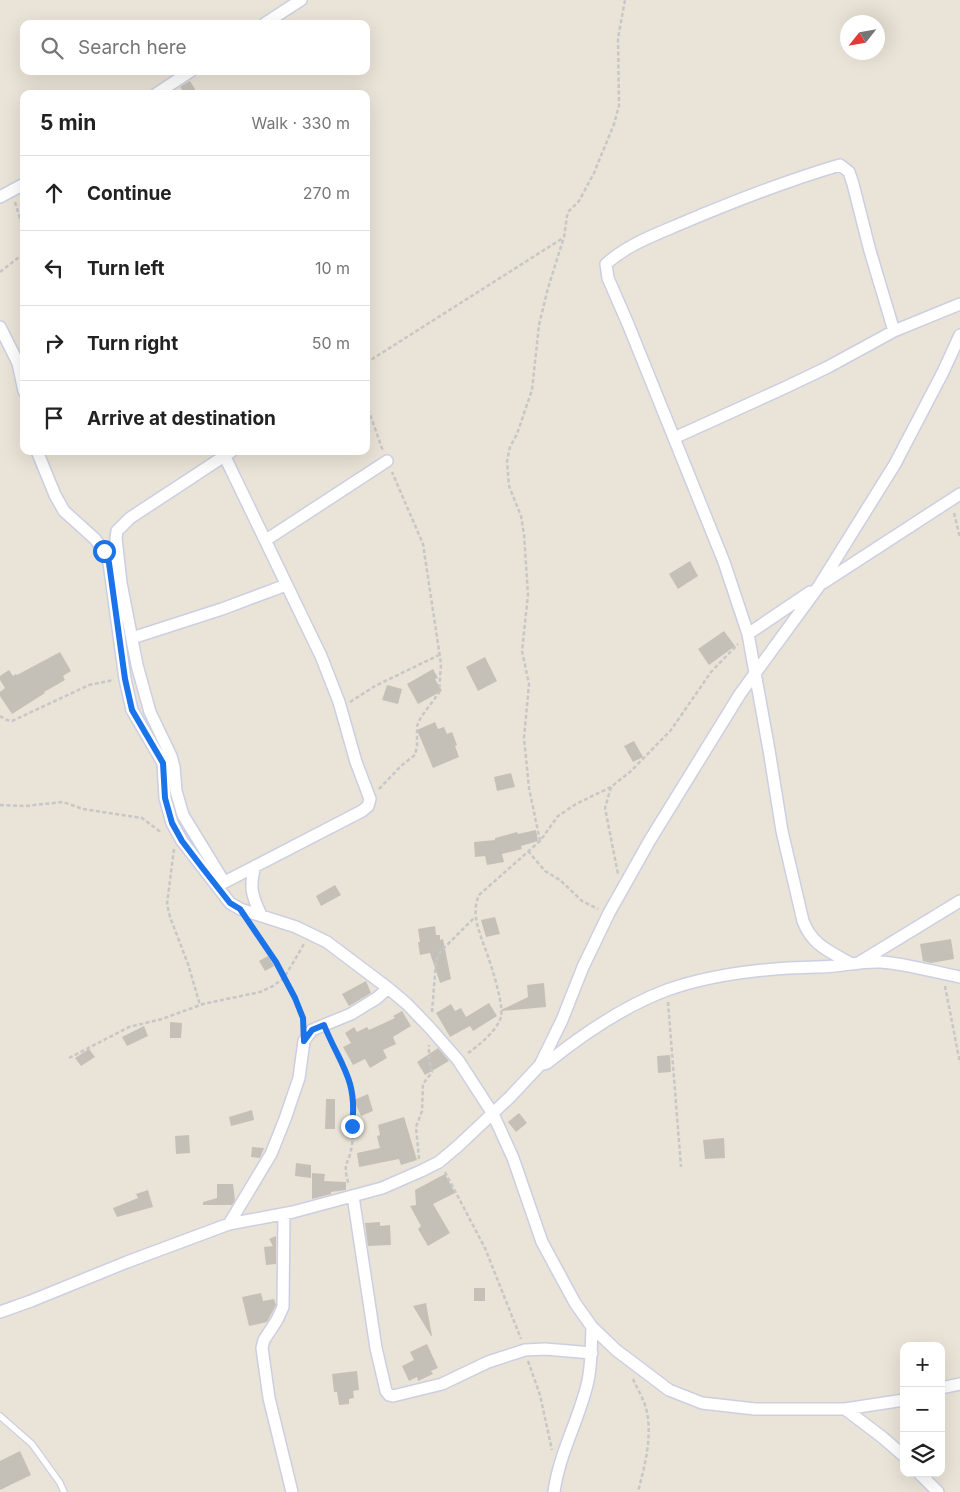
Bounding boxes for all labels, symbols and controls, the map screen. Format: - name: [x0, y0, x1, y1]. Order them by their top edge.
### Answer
- north arrow: [840, 15, 885, 60]
- search box: [20, 20, 370, 75]
- icon: search: [38, 34, 66, 62]
- text: Search here: [78, 36, 187, 59]
- text: 5 min: [40, 110, 96, 135]
- text: Walk · 330 m: [251, 113, 350, 133]
- icon: ahead: [40, 179, 68, 207]
- text: Continue: [87, 182, 172, 205]
- text: 270 m: [303, 183, 350, 203]
- icon: left: [40, 254, 68, 282]
- text: Turn left: [87, 257, 165, 280]
- text: 10 m: [315, 258, 350, 278]
- icon: right: [40, 329, 68, 357]
- text: Turn right: [87, 332, 178, 355]
- text: 50 m: [312, 333, 350, 353]
- icon: arrive: [40, 404, 68, 432]
- text: Arrive at destination: [87, 407, 276, 430]
- route start: [93, 540, 116, 563]
- route end: [341, 1115, 364, 1138]
- map controls: [900, 1342, 945, 1477]
- button: +: [900, 1342, 945, 1387]
- button: −: [900, 1387, 945, 1432]
- button: layers: [900, 1432, 945, 1477]

